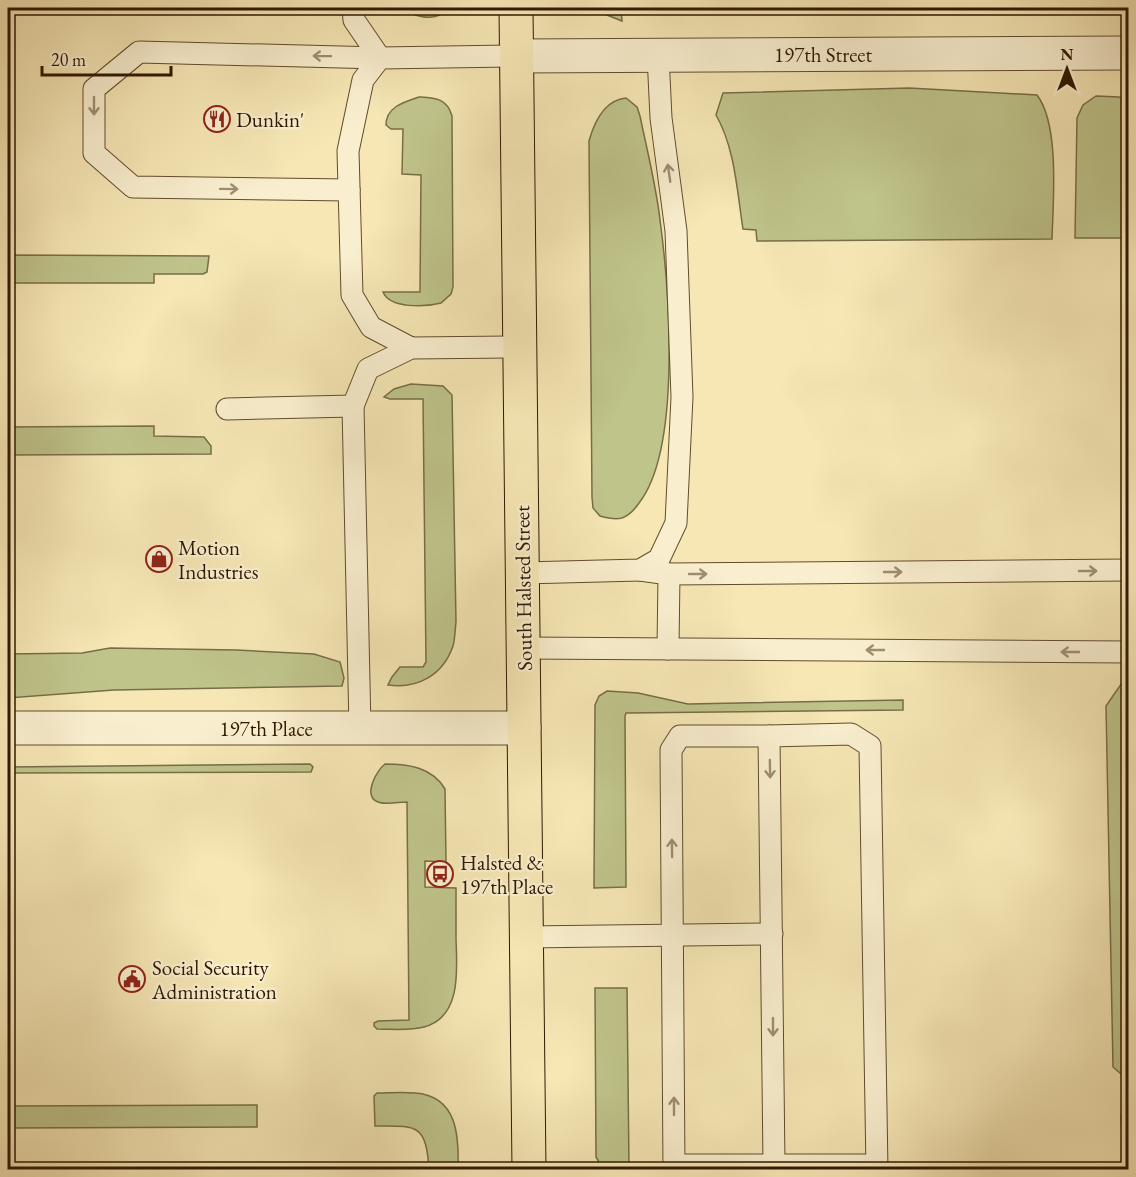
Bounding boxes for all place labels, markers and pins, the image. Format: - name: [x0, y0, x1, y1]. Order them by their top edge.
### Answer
- restaurant icon: Dunkin': [202, 104, 232, 134]
- place label: Dunkin': [236, 106, 304, 133]
- place label: Motion Industries: [178, 534, 259, 585]
- shop icon: Motion Industries: [144, 544, 174, 574]
- place label: Halsted & 197th Place: [460, 849, 553, 900]
- bus stop icon: Halsted & 197th Place: [425, 859, 455, 889]
- place label: Social Security Administration: [151, 954, 277, 1005]
- public building icon: Social Security Administration: [117, 964, 147, 994]

